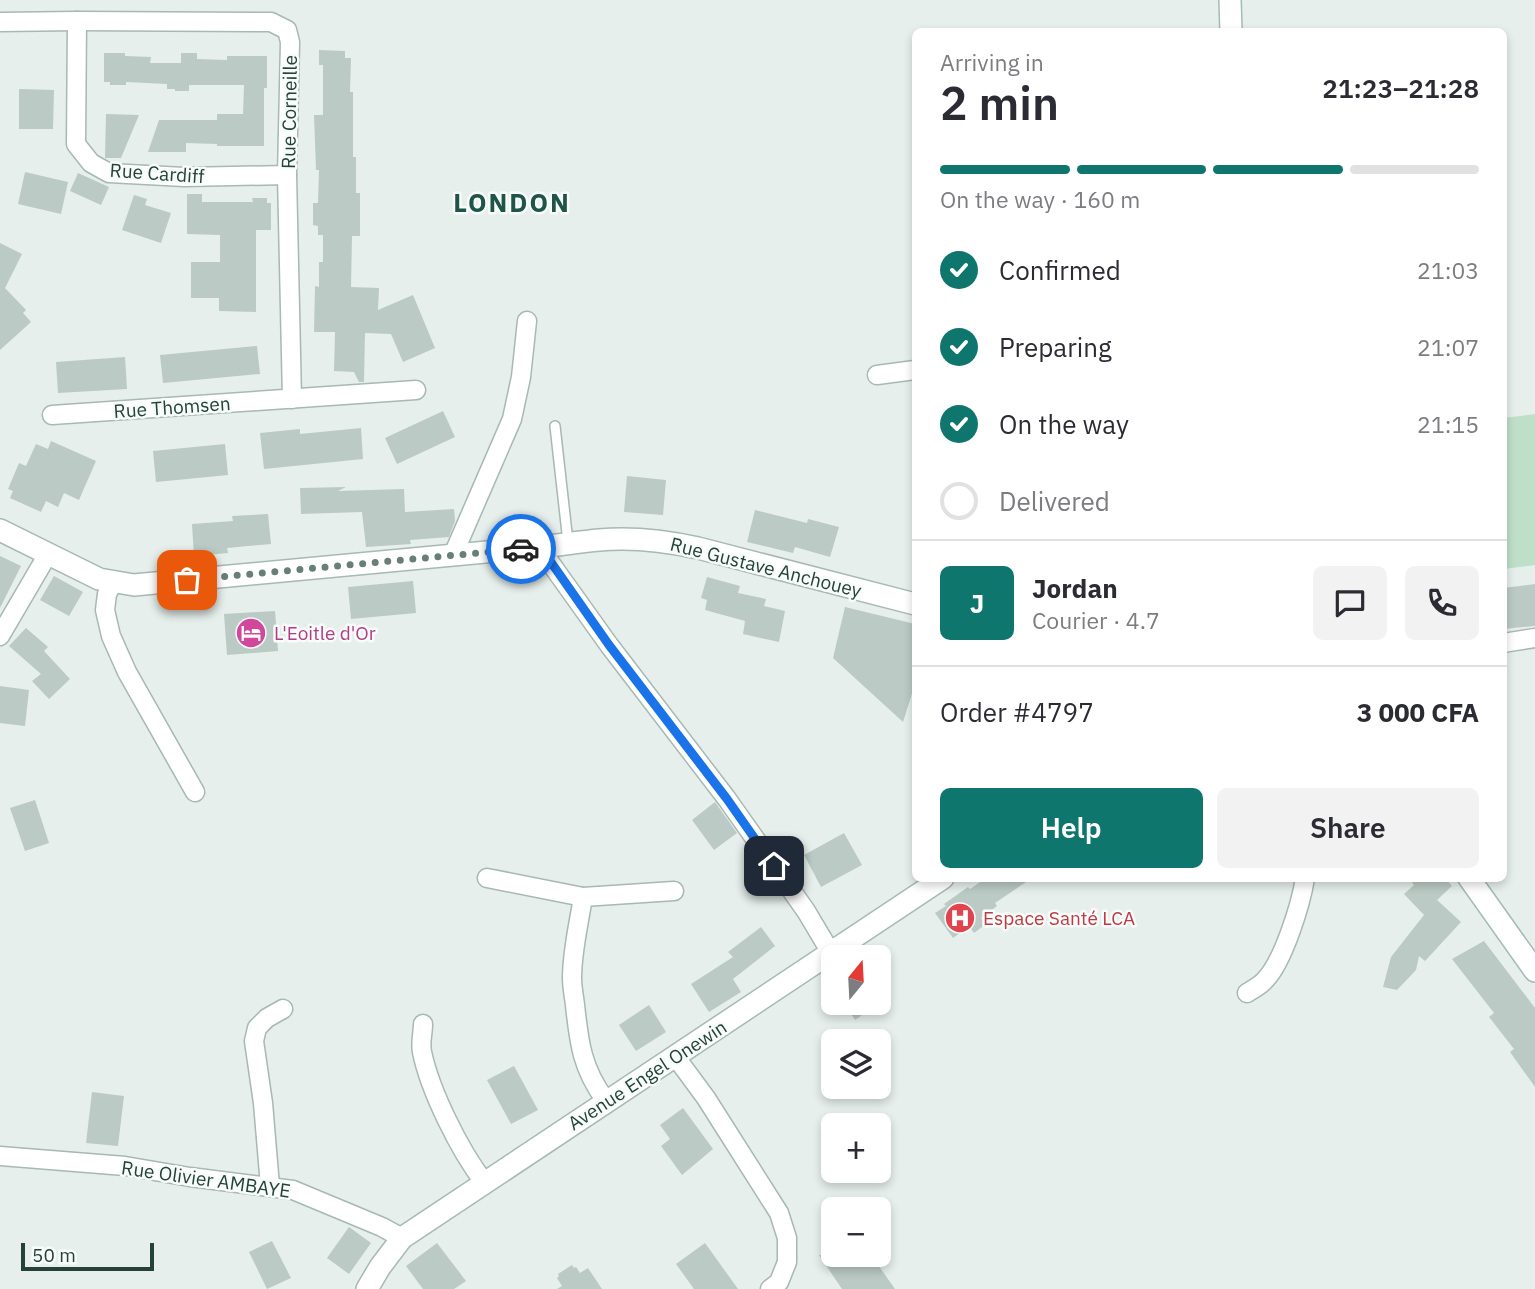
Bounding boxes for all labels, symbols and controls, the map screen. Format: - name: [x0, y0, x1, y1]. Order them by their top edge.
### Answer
- text: Arriving in: [940, 47, 1044, 77]
- street label: Rue Corneille: [276, 55, 302, 169]
- text: 21:23–21:28: [1322, 71, 1479, 105]
- text: 2 min: [940, 73, 1059, 133]
- street label: Rue Cardiff: [109, 158, 205, 188]
- text: On the way · 160 m: [940, 184, 1140, 214]
- district label: LONDON: [453, 185, 571, 219]
- icon: check: [940, 251, 978, 289]
- text: Confirmed: [999, 253, 1121, 287]
- text: 21:03: [1417, 255, 1479, 285]
- icon: check: [940, 328, 978, 366]
- text: Preparing: [999, 330, 1112, 364]
- text: 21:07: [1417, 332, 1479, 362]
- street label: Rue Thomsen: [113, 391, 231, 423]
- icon: check: [940, 405, 978, 443]
- text: On the way: [999, 407, 1129, 441]
- text: 21:15: [1417, 409, 1479, 439]
- text: Delivered: [999, 484, 1110, 518]
- courier: [486, 514, 556, 584]
- icon: car: [502, 530, 540, 568]
- street label: Rue Gustave Anchouey: [668, 532, 865, 603]
- pin: [157, 550, 217, 610]
- icon: bag: [168, 561, 206, 599]
- button: chat: [1313, 566, 1387, 640]
- button: phone: [1405, 566, 1479, 640]
- text: Jordan: [1032, 571, 1118, 605]
- text: J: [970, 586, 984, 620]
- text: Courier · 4.7: [1032, 605, 1160, 635]
- hotel icon: L'Eoitle d'Or: [234, 616, 268, 650]
- place label: L'Eoitle d'Or: [274, 621, 376, 645]
- text: Order #4797: [940, 695, 1094, 729]
- text: 3 000 CFA: [1357, 695, 1479, 729]
- button: Help: [940, 788, 1203, 868]
- button: Share: [1217, 788, 1479, 868]
- pin: [744, 836, 804, 896]
- icon: home: [755, 847, 793, 885]
- hospital icon: Espace Santé LCA: [943, 901, 977, 935]
- place label: Espace Santé LCA: [983, 906, 1135, 930]
- north arrow: [821, 945, 891, 1015]
- map controls: [821, 945, 891, 1267]
- street label: Avenue Engel Onewin: [563, 1015, 731, 1135]
- button: layers: [821, 1029, 891, 1099]
- button: +: [821, 1113, 891, 1183]
- street label: Rue Olivier AMBAYE: [120, 1155, 292, 1203]
- button: −: [821, 1197, 891, 1267]
- scale bar: [21, 1240, 154, 1272]
- text: 50 m: [32, 1243, 76, 1267]

